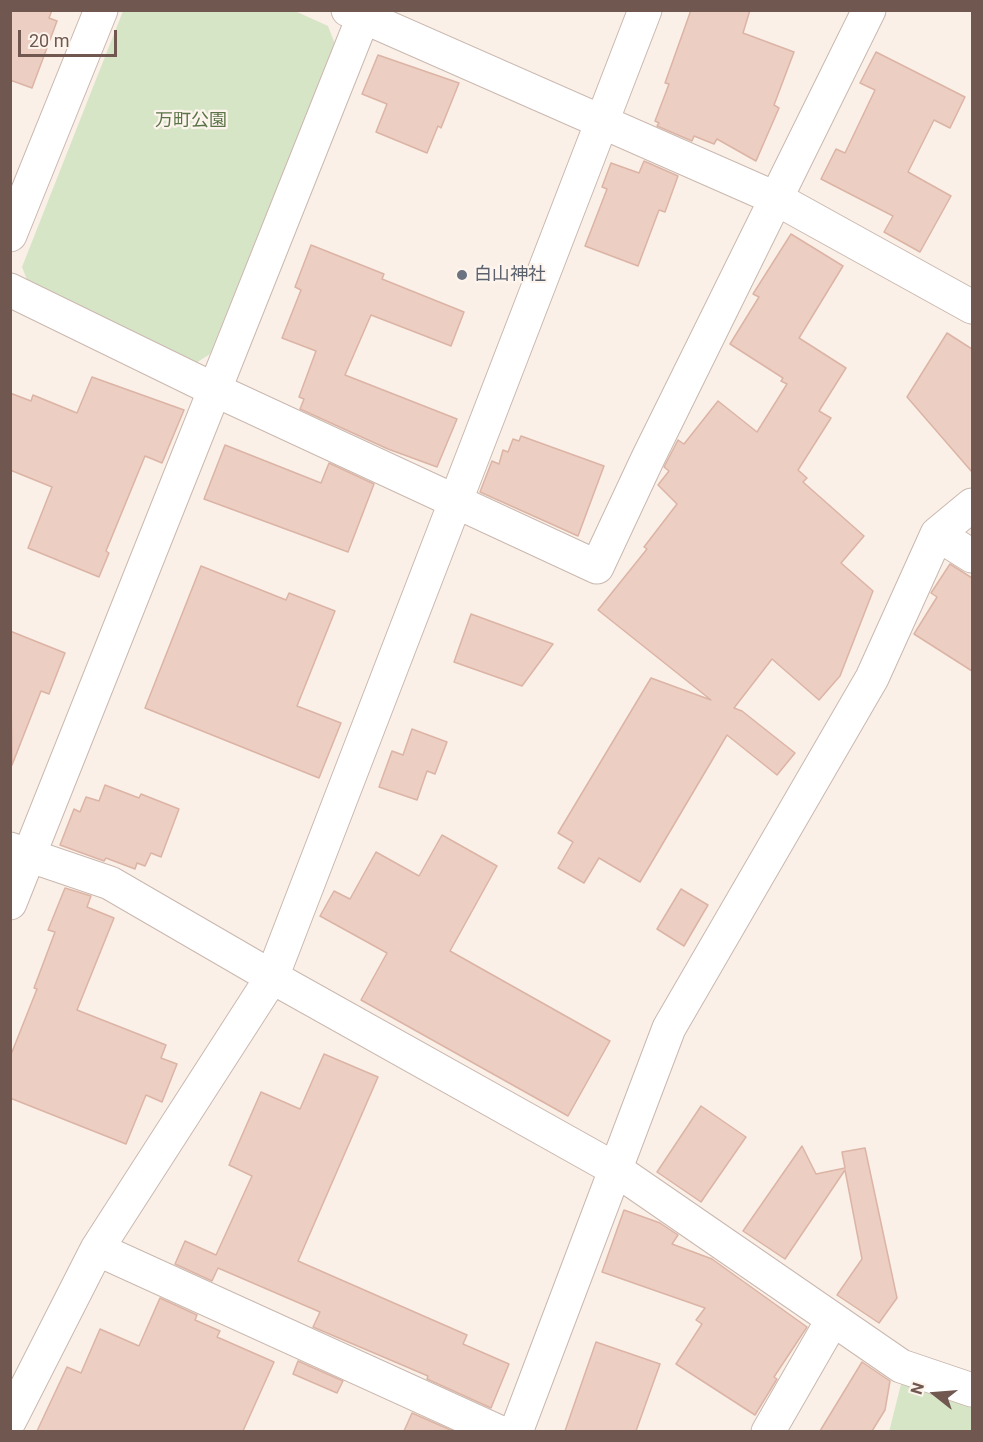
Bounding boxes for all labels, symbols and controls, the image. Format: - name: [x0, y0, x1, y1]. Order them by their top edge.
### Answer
- scale bar: [21, 18, 120, 56]
- text: 20 m: [29, 30, 69, 51]
- park label: 万町公園: [155, 110, 227, 132]
- place label: 白山神社: [474, 264, 546, 286]
- marker: 白山神社: [455, 268, 469, 282]
- north arrow: [905, 1364, 965, 1424]
- text: N: [907, 1380, 928, 1397]

